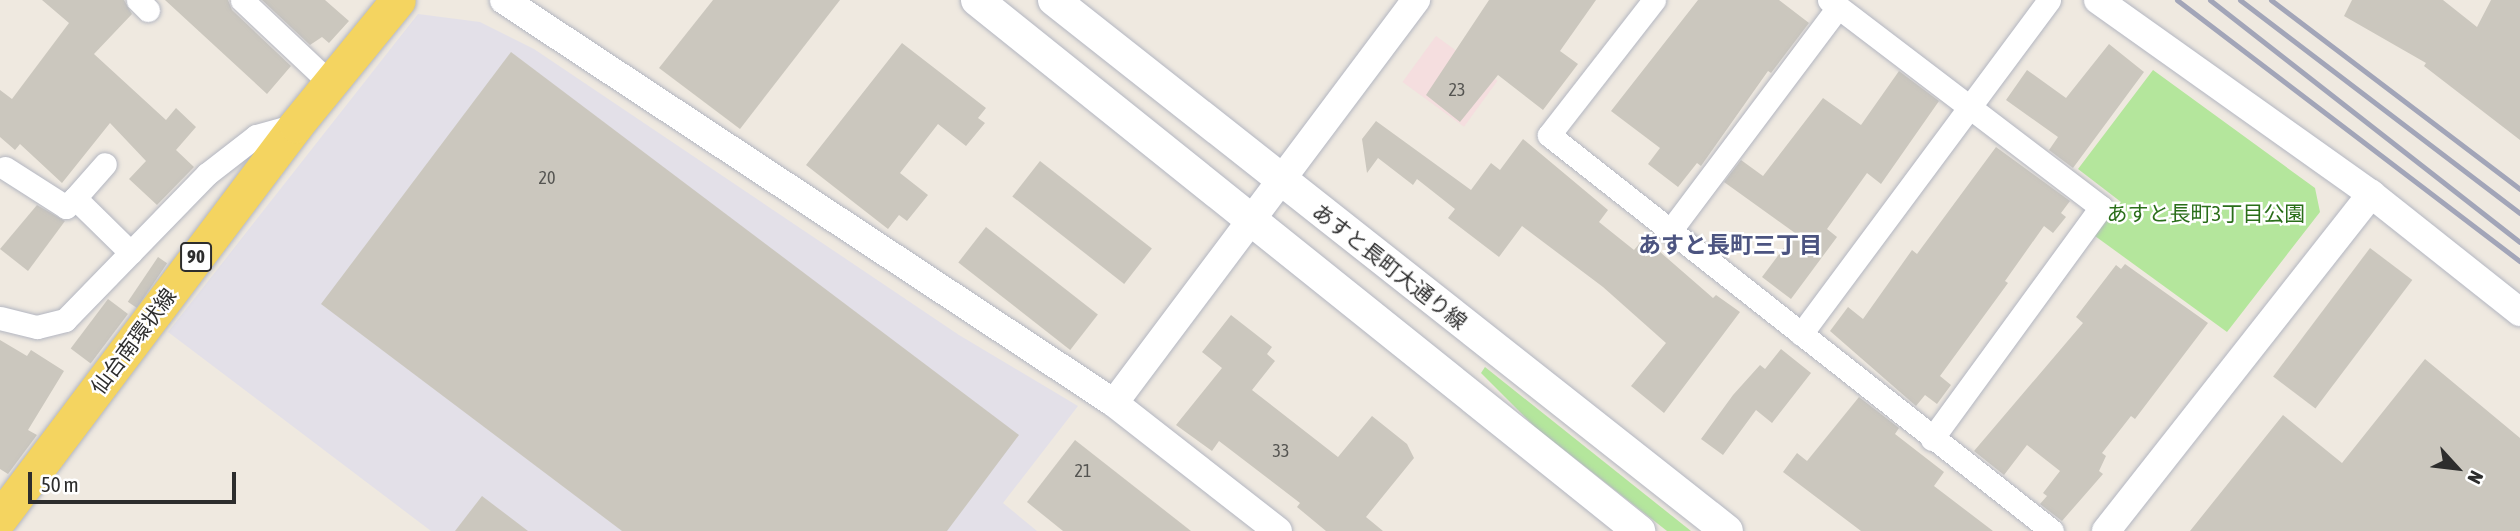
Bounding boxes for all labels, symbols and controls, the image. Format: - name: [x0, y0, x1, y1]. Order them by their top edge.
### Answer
- house number: 23: [1449, 79, 1465, 101]
- house number: 20: [539, 167, 555, 189]
- street label: あすと長町大通り線: [1308, 198, 1472, 334]
- park label: あすと長町3丁目公園: [2107, 200, 2305, 226]
- district label: あすと長町三丁目: [1638, 231, 1822, 259]
- road number: 90: [178, 242, 214, 272]
- street label: 仙台南環状線: [85, 283, 181, 399]
- north arrow: [2422, 433, 2492, 503]
- house number: 33: [1273, 440, 1289, 462]
- scale bar: [32, 458, 240, 502]
- house number: 21: [1075, 460, 1091, 482]
- text: N: [2463, 468, 2488, 488]
- text: 50 m: [41, 472, 79, 496]

